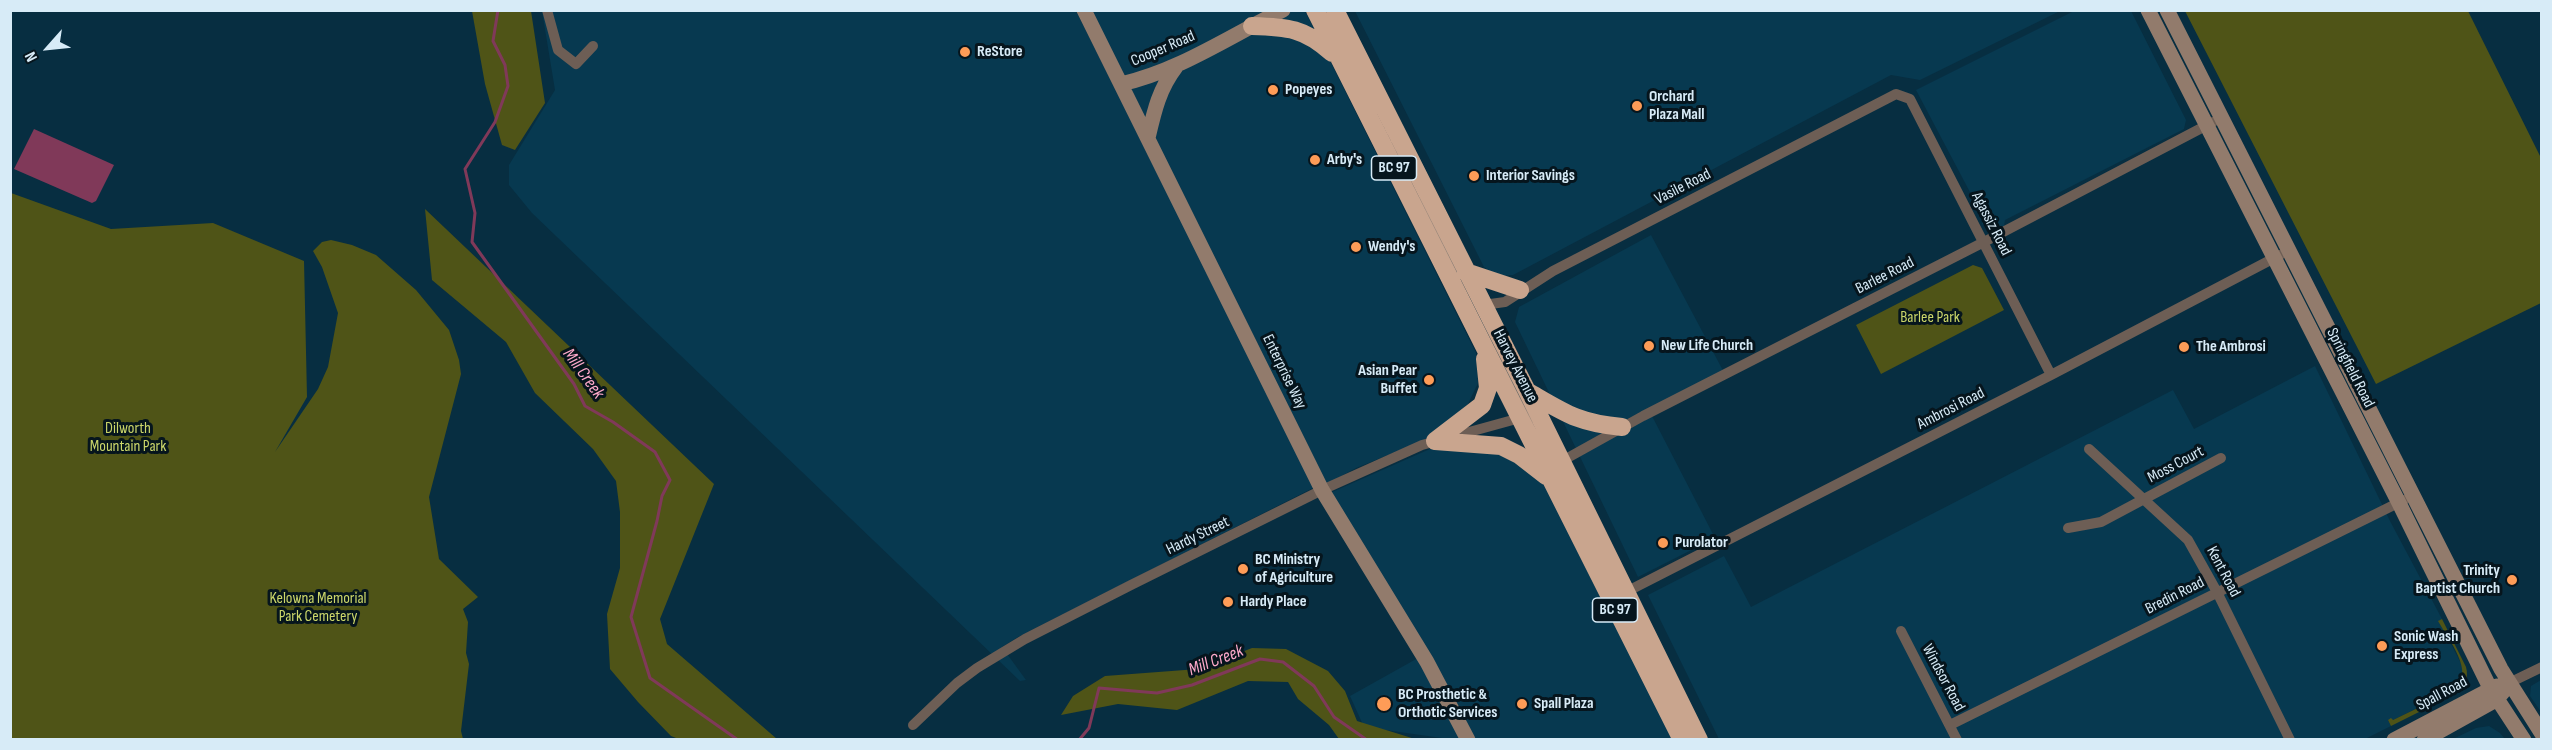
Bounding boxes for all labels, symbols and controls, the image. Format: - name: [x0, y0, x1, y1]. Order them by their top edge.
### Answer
- north arrow: [18, 18, 78, 78]
- street label: Cooper Road: [1128, 27, 1198, 71]
- place label: ReStore: [977, 42, 1022, 62]
- marker: ReStore: [958, 45, 972, 59]
- text: N: [21, 48, 42, 65]
- place label: Popeyes: [1285, 80, 1332, 100]
- marker: Popeyes: [1266, 83, 1280, 97]
- place label: Orchard Plaza Mall: [1649, 87, 1704, 125]
- marker: Orchard Plaza Mall: [1630, 99, 1644, 113]
- place label: Arby's: [1327, 150, 1362, 170]
- marker: Arby's: [1308, 153, 1322, 167]
- road number: BC 97: [1372, 156, 1416, 180]
- street label: Vasile Road: [1652, 165, 1714, 209]
- place label: Interior Savings: [1486, 166, 1575, 186]
- marker: Interior Savings: [1467, 169, 1481, 183]
- street label: Agassiz Road: [1967, 189, 2015, 259]
- place label: Wendy's: [1368, 237, 1415, 257]
- marker: Wendy's: [1349, 240, 1363, 254]
- street label: Barlee Road: [1853, 253, 1917, 299]
- park label: Barlee Park: [1900, 308, 1960, 328]
- street label: Springfield Road: [2322, 325, 2378, 411]
- street label: Harvey Avenue: [1488, 326, 1542, 406]
- street label: Enterprise Way: [1258, 332, 1310, 412]
- place label: New Life Church: [1661, 336, 1753, 356]
- place label: The Ambrosi: [2196, 337, 2266, 357]
- marker: New Life Church: [1642, 339, 1656, 353]
- marker: The Ambrosi: [2177, 340, 2191, 354]
- water label: Mill Creek: [557, 345, 609, 403]
- place label: Asian Pear Buffet: [1358, 361, 1417, 399]
- marker: Asian Pear Buffet: [1422, 373, 1436, 387]
- street label: Ambrosi Road: [1914, 384, 1988, 434]
- park label: Dilworth Mountain Park: [90, 419, 166, 457]
- street label: Moss Court: [2145, 442, 2207, 488]
- street label: Hardy Street: [1163, 513, 1233, 559]
- place label: Purolator: [1675, 533, 1728, 553]
- marker: Purolator: [1656, 536, 1670, 550]
- street label: Kent Road: [2202, 543, 2244, 601]
- place label: BC Ministry of Agriculture: [1255, 550, 1333, 588]
- place label: Trinity Baptist Church: [2415, 561, 2500, 599]
- marker: BC Ministry of Agriculture: [1236, 562, 1250, 576]
- street label: Bredin Road: [2142, 573, 2208, 619]
- marker: Trinity Baptist Church: [2505, 573, 2519, 587]
- park label: Kelowna Memorial Park Cemetery: [269, 589, 367, 627]
- place label: Hardy Place: [1240, 592, 1307, 612]
- marker: Hardy Place: [1221, 595, 1235, 609]
- road number: BC 97: [1592, 598, 1638, 622]
- place label: Sonic Wash Express: [2394, 627, 2458, 665]
- marker: Sonic Wash Express: [2375, 639, 2389, 653]
- water label: Mill Creek: [1185, 641, 1247, 681]
- street label: Windsor Road: [1917, 641, 1969, 715]
- street label: Spall Road: [2413, 673, 2471, 715]
- place label: BC Prosthetic & Orthotic Services: [1398, 685, 1497, 723]
- place label: Spall Plaza: [1534, 694, 1593, 714]
- marker: BC Prosthetic & Orthotic Services: [1375, 695, 1393, 713]
- marker: Spall Plaza: [1515, 697, 1529, 711]

